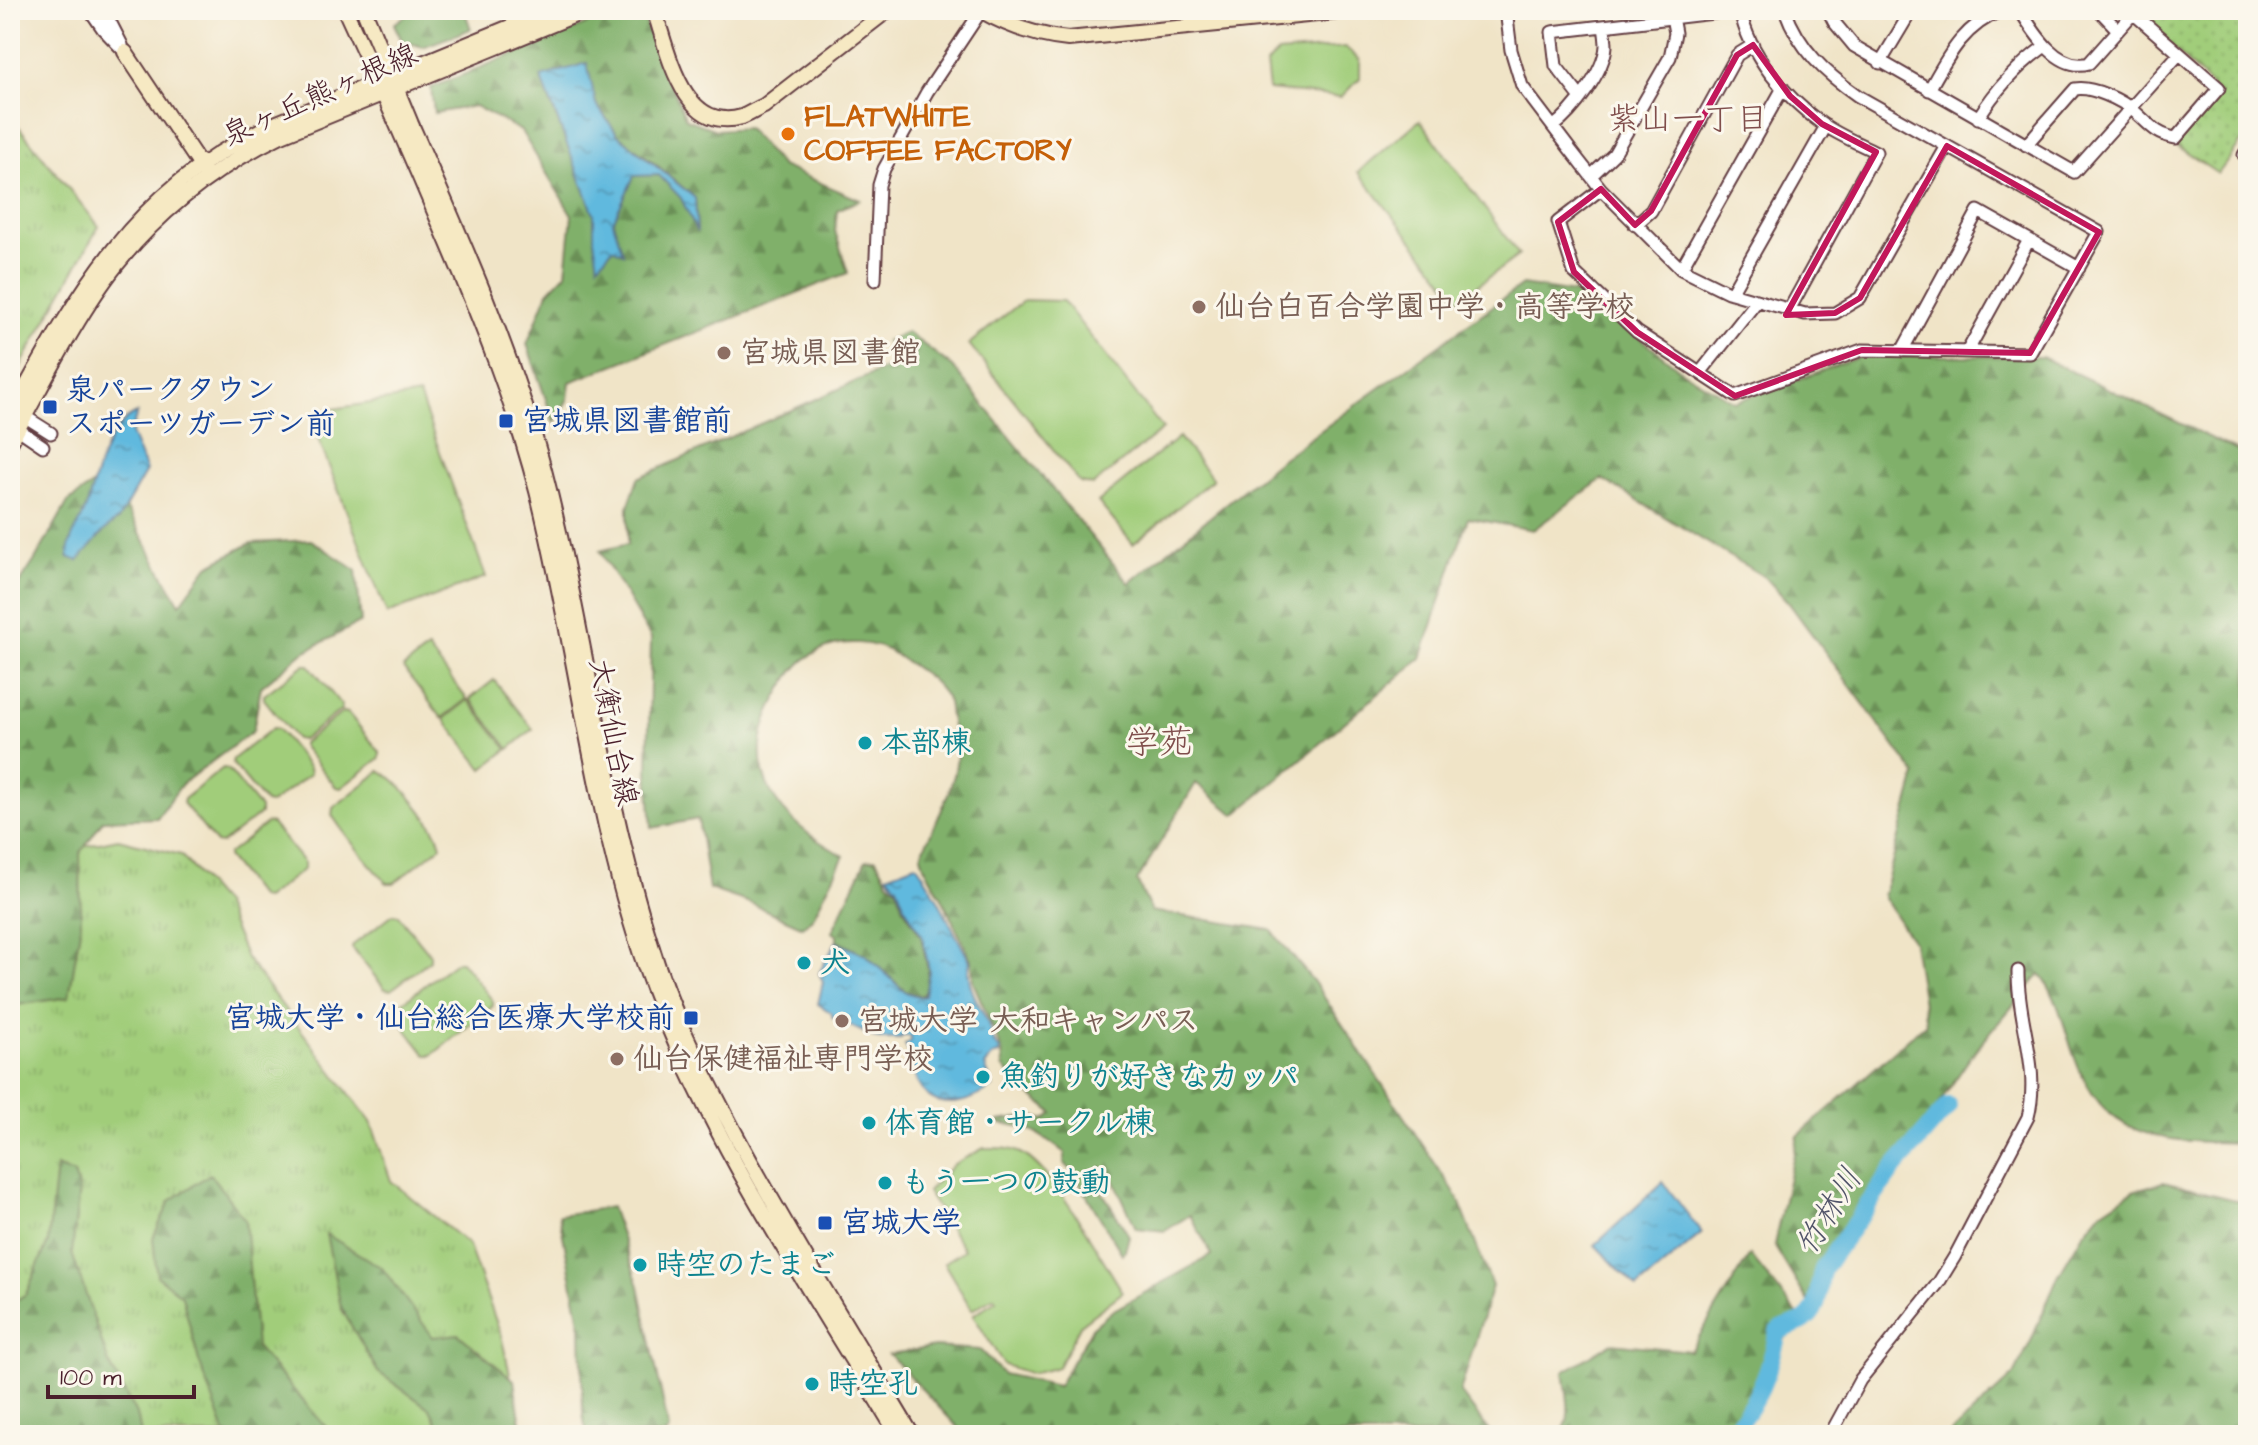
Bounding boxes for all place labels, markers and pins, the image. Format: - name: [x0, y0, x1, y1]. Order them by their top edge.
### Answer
- place label: FLATWHITE COFFEE FACTORY: [804, 96, 1073, 172]
- marker: FLATWHITE COFFEE FACTORY: [779, 125, 797, 143]
- place label: 仙台白百合学園中学・高等学校: [1215, 286, 1635, 328]
- marker: 仙台白百合学園中学・高等学校: [1190, 298, 1208, 316]
- place label: 宮城県図書館: [740, 332, 920, 374]
- marker: 宮城県図書館: [715, 344, 733, 362]
- place label: 泉パークタウン スポーツガーデン前: [66, 369, 335, 445]
- marker: 泉パークタウン スポーツガーデン前: [41, 398, 59, 416]
- place label: 宮城県図書館前: [522, 400, 732, 442]
- marker: 宮城県図書館前: [497, 412, 515, 430]
- place label: 本部棟: [881, 722, 971, 764]
- marker: 本部棟: [856, 734, 874, 752]
- place label: 犬: [820, 942, 850, 984]
- marker: 犬: [795, 954, 813, 972]
- place label: 宮城大学・仙台総合医療大学校前: [225, 997, 675, 1039]
- place label: 宮城大学 大和キャンパス: [858, 1000, 1199, 1042]
- marker: 宮城大学・仙台総合医療大学校前: [682, 1009, 700, 1027]
- marker: 宮城大学 大和キャンパス: [833, 1012, 851, 1030]
- place label: 仙台保健福祉専門学校: [633, 1038, 933, 1080]
- marker: 仙台保健福祉専門学校: [608, 1050, 626, 1068]
- place label: 魚釣りが好きなカッパ: [999, 1056, 1299, 1098]
- marker: 魚釣りが好きなカッパ: [974, 1068, 992, 1086]
- place label: 体育館・サークル棟: [885, 1102, 1154, 1144]
- marker: 体育館・サークル棟: [860, 1114, 878, 1132]
- place label: もう一つの鼓動: [901, 1162, 1110, 1204]
- marker: もう一つの鼓動: [876, 1174, 894, 1192]
- place label: 宮城大学: [841, 1202, 961, 1244]
- marker: 宮城大学: [816, 1214, 834, 1232]
- place label: 時空のたまご: [656, 1244, 836, 1286]
- marker: 時空のたまご: [631, 1256, 649, 1274]
- place label: 時空孔: [828, 1363, 918, 1405]
- marker: 時空孔: [803, 1375, 821, 1393]

